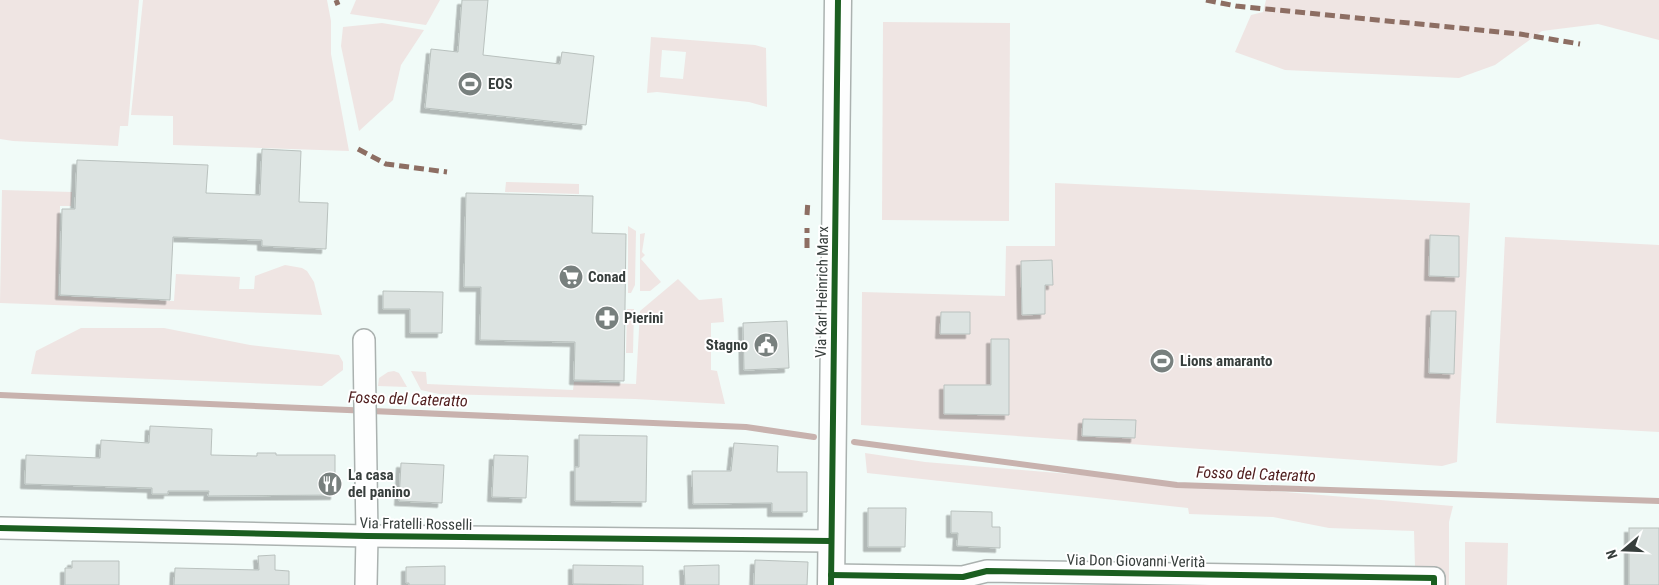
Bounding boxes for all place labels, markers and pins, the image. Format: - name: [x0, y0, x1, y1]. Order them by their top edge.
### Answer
- sports icon: EOS: [457, 71, 483, 97]
- place label: EOS: [488, 75, 513, 93]
- supermarket icon: Conad: [558, 264, 584, 290]
- place label: Conad: [588, 268, 626, 286]
- pharmacy icon: Pierini: [594, 305, 620, 331]
- place label: Pierini: [624, 309, 663, 327]
- public building icon: Stagno: [753, 332, 779, 358]
- place label: Stagno: [706, 336, 748, 354]
- sports icon: Lions amaranto: [1149, 348, 1175, 374]
- place label: Lions amaranto: [1180, 352, 1272, 370]
- place label: La casa del panino: [348, 466, 410, 501]
- restaurant icon: La casa del panino: [317, 471, 343, 497]

